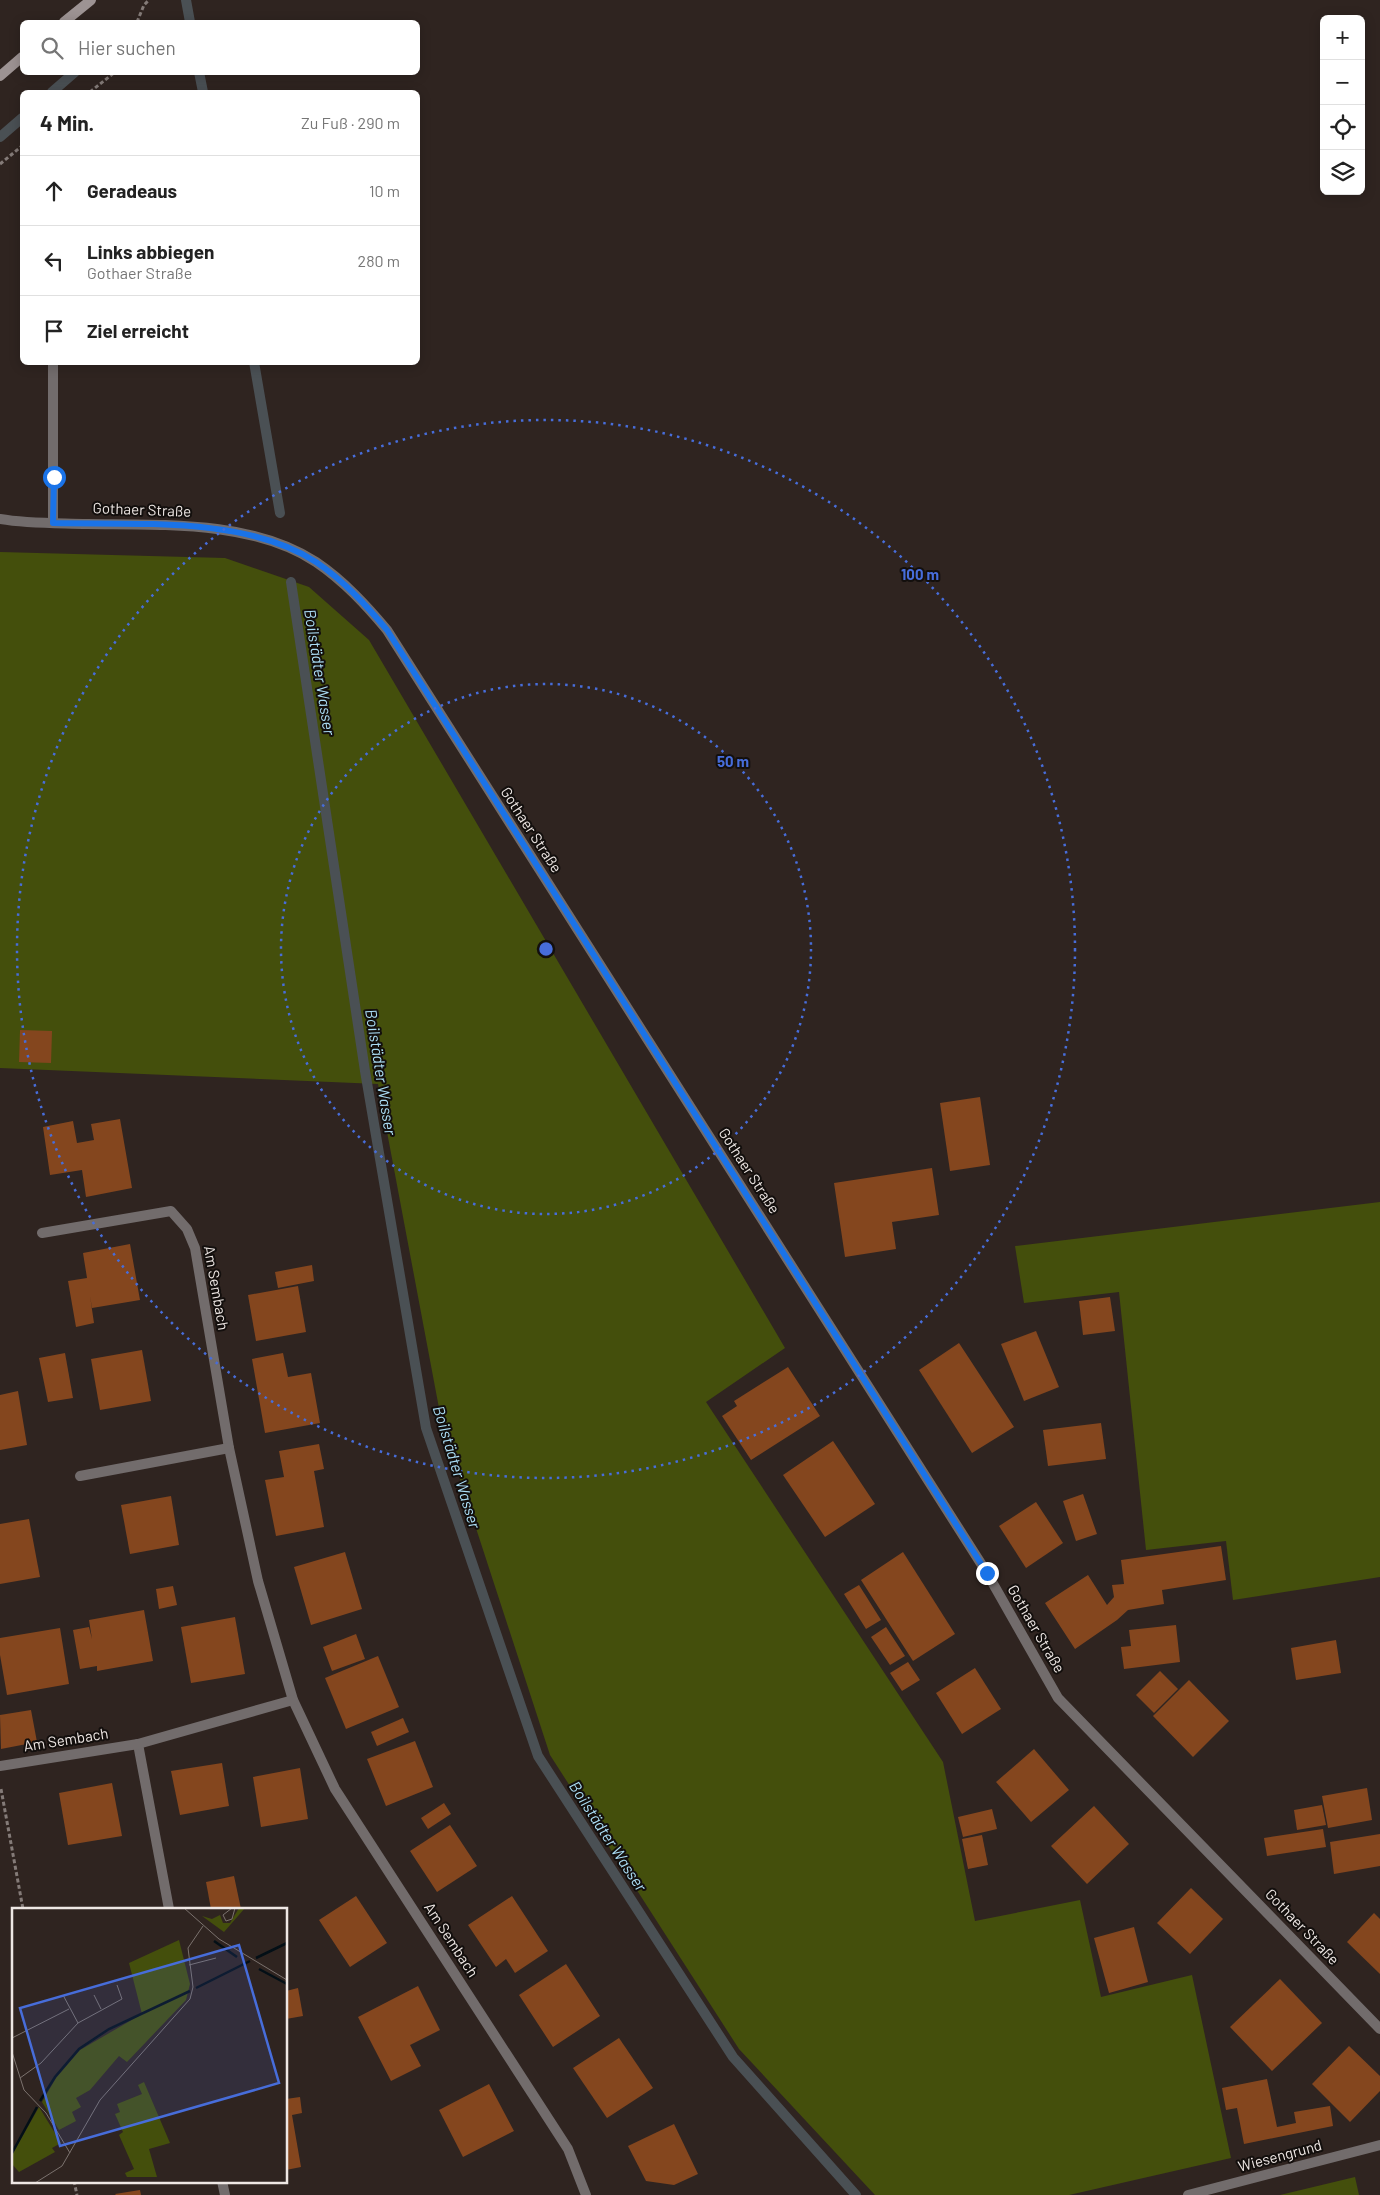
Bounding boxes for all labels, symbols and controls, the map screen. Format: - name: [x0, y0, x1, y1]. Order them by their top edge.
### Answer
- map controls: [1320, 15, 1365, 195]
- button: +: [1320, 15, 1365, 60]
- search box: [20, 20, 420, 75]
- icon: search: [38, 34, 66, 62]
- text: Hier suchen: [78, 36, 176, 59]
- button: −: [1320, 60, 1365, 105]
- button: locate: [1320, 105, 1365, 150]
- text: 4 Min.: [40, 110, 94, 135]
- text: Zu Fuß · 290 m: [301, 113, 400, 132]
- button: layers: [1320, 150, 1365, 195]
- icon: ahead: [40, 177, 68, 205]
- text: Geradeaus: [87, 179, 177, 202]
- text: 10 m: [369, 181, 400, 200]
- text: Links abbiegen: [87, 240, 214, 263]
- icon: left: [40, 247, 68, 275]
- text: 280 m: [358, 251, 400, 270]
- text: Gothaer Straße: [87, 263, 192, 282]
- icon: arrive: [40, 317, 68, 345]
- text: Ziel erreicht: [87, 319, 189, 342]
- route start: [43, 466, 66, 489]
- street label: Gothaer Straße: [92, 498, 192, 520]
- text: 100 m: [901, 565, 939, 583]
- water label: Boilstädter Wasser: [301, 607, 340, 738]
- text: 50 m: [717, 752, 749, 770]
- street label: Gothaer Straße: [497, 783, 566, 876]
- centre of rings: [537, 940, 555, 958]
- water label: Boilstädter Wasser: [362, 1007, 401, 1138]
- street label: Gothaer Straße: [715, 1124, 784, 1217]
- street label: Am Sembach: [201, 1244, 233, 1331]
- water label: Boilstädter Wasser: [430, 1403, 486, 1532]
- route end: [976, 1562, 999, 1585]
- street label: Gothaer Straße: [1004, 1581, 1069, 1676]
- street label: Am Sembach: [22, 1723, 109, 1755]
- water label: Boilstädter Wasser: [566, 1777, 652, 1896]
- street label: Gothaer Straße: [1262, 1885, 1343, 1968]
- street label: Am Sembach: [421, 1899, 483, 1980]
- inset map: [12, 1908, 288, 2182]
- street label: Wiesengrund: [1236, 2135, 1324, 2175]

